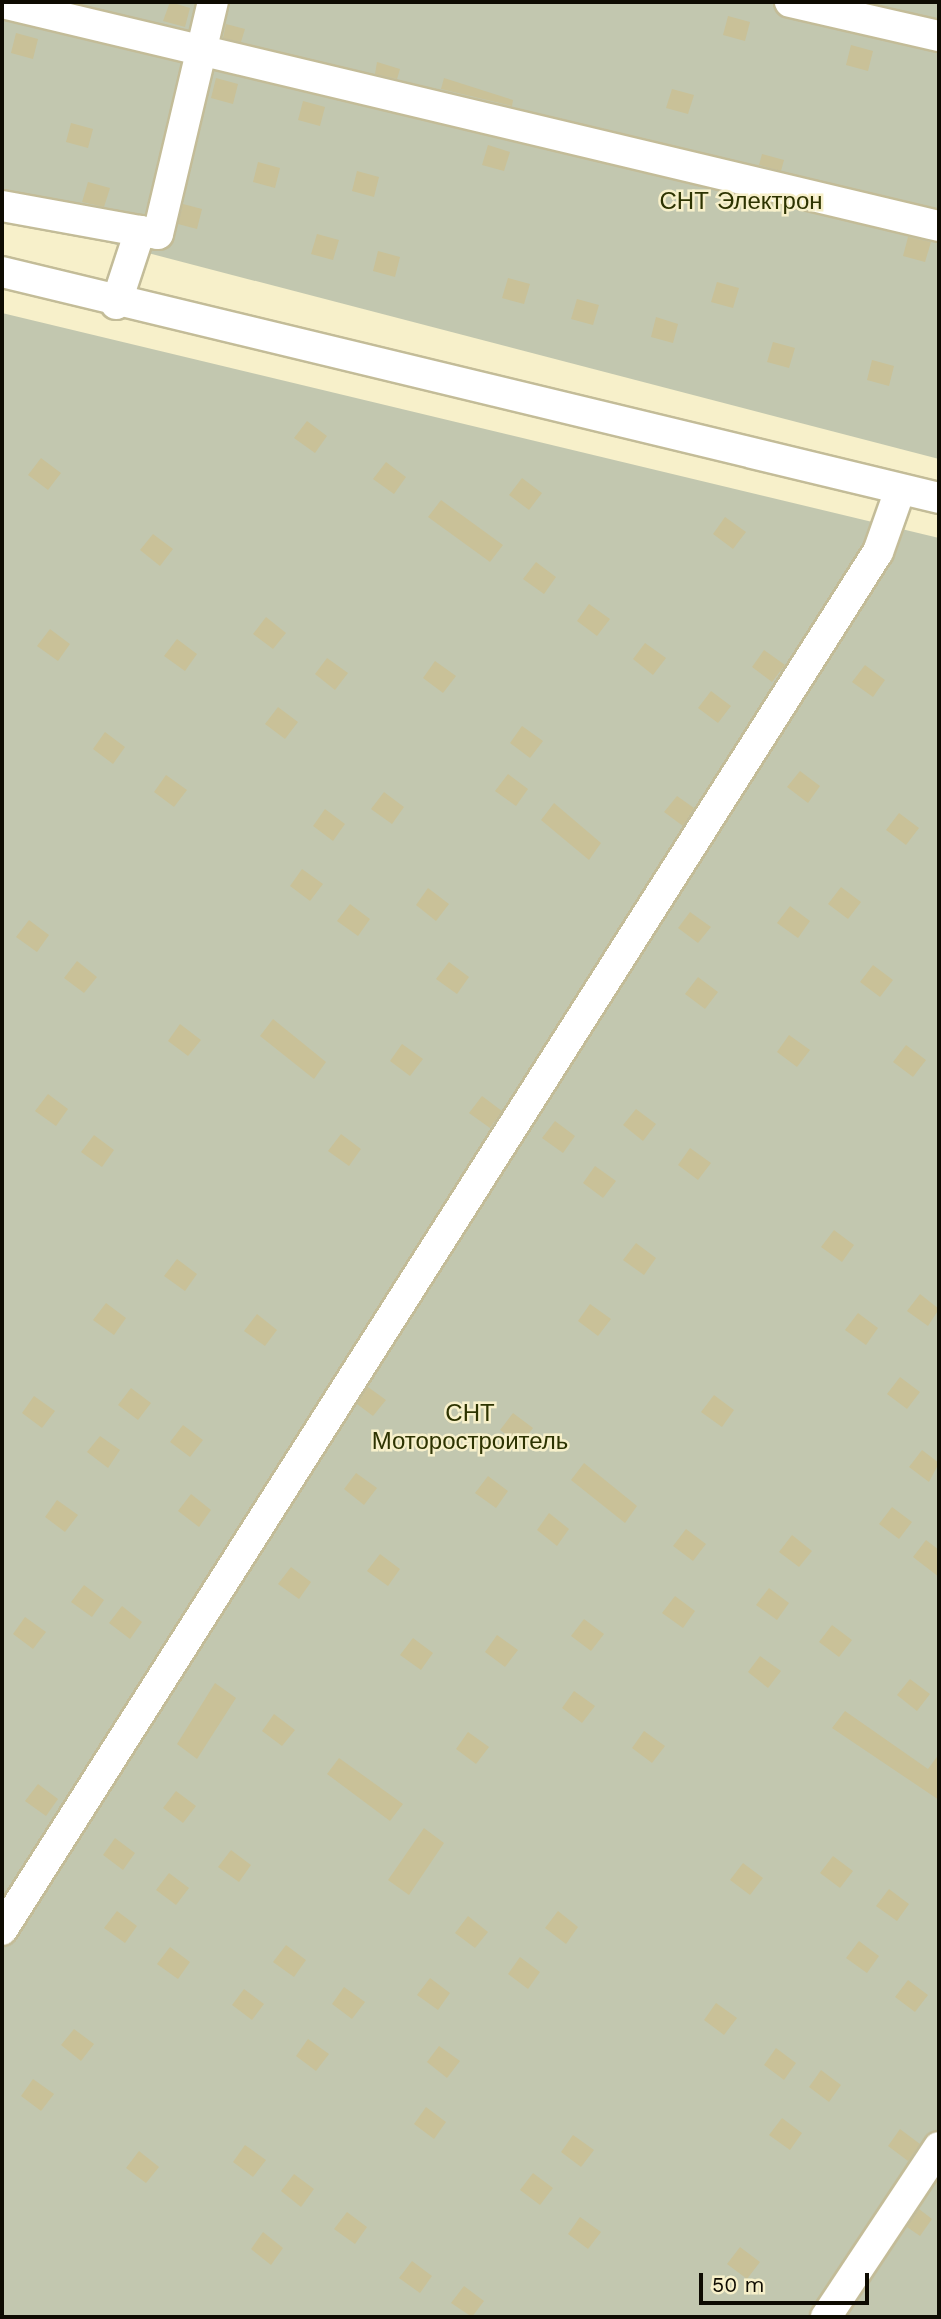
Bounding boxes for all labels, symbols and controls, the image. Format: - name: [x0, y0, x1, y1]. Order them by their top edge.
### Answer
- park label: СНТ Электрон: [659, 188, 823, 216]
- park label: СНТ Моторостроитель: [372, 1400, 568, 1456]
- scale bar: [703, 2260, 873, 2304]
- text: 50 m: [712, 2272, 764, 2297]

